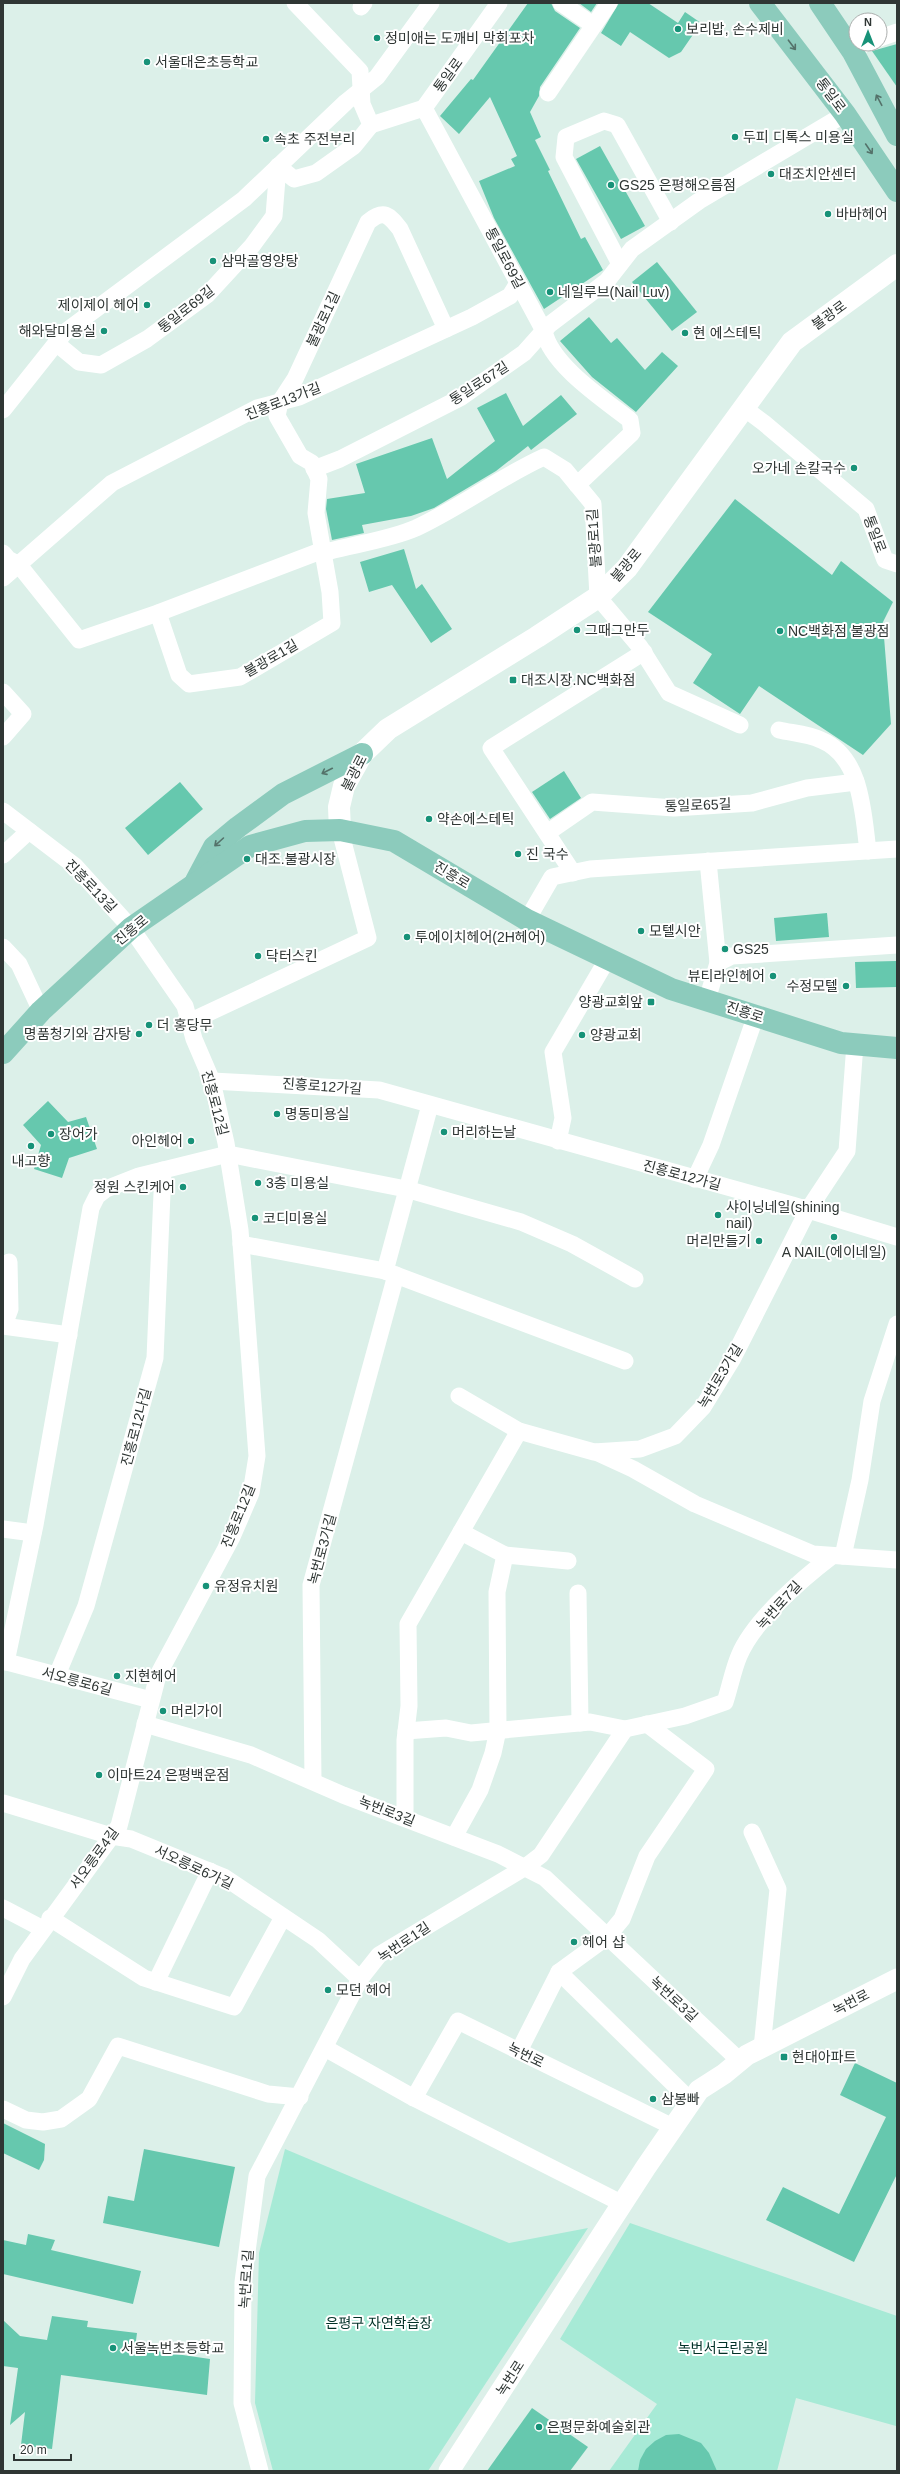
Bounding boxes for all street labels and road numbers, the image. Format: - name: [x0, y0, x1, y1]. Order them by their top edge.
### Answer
- street label: 통일로: [430, 55, 466, 95]
- street label: 통일로: [813, 75, 849, 115]
- street label: 통일로69길: [482, 225, 528, 291]
- street label: 통일로69길: [155, 282, 217, 336]
- street label: 불광로1길: [303, 289, 343, 349]
- street label: 불광로: [809, 297, 849, 333]
- street label: 통일로67길: [447, 358, 511, 408]
- street label: 진흥로13가길: [243, 379, 323, 423]
- street label: 불광로1길: [584, 508, 604, 568]
- street label: 통일로: [861, 513, 889, 555]
- street label: 불광로: [607, 545, 645, 585]
- street label: 불광로1길: [241, 636, 301, 680]
- street label: 불광로: [338, 752, 370, 794]
- street label: 통일로65길: [664, 796, 732, 814]
- street label: 진흥로13길: [62, 856, 120, 916]
- street label: 진흥로: [431, 858, 473, 892]
- street label: 진흥로: [111, 912, 151, 948]
- street label: 진흥로: [724, 998, 766, 1026]
- street label: 진흥로12길: [199, 1069, 231, 1137]
- street label: 진흥로12가길: [282, 1075, 362, 1097]
- street label: 진흥로12가길: [641, 1157, 723, 1193]
- street label: 녹번로3가길: [695, 1341, 745, 1411]
- street label: 진흥로12나길: [118, 1386, 154, 1468]
- street label: 진흥로12길: [218, 1482, 258, 1550]
- street label: 녹번로3가길: [305, 1512, 339, 1586]
- street label: 녹번로7길: [753, 1578, 805, 1632]
- street label: 서오릉로6길: [40, 1664, 114, 1698]
- street label: 녹번로3길: [356, 1793, 418, 1829]
- street label: 서오릉로4길: [66, 1824, 122, 1892]
- street label: 서오릉로6가길: [152, 1842, 236, 1892]
- street label: 녹번로1길: [375, 1919, 433, 1965]
- street label: 녹번로3길: [647, 1973, 701, 2025]
- street label: 녹번로: [830, 1986, 872, 2018]
- street label: 녹번로: [505, 2039, 547, 2071]
- street label: 녹번로1길: [236, 2249, 256, 2309]
- street label: 녹번로: [493, 2357, 527, 2399]

